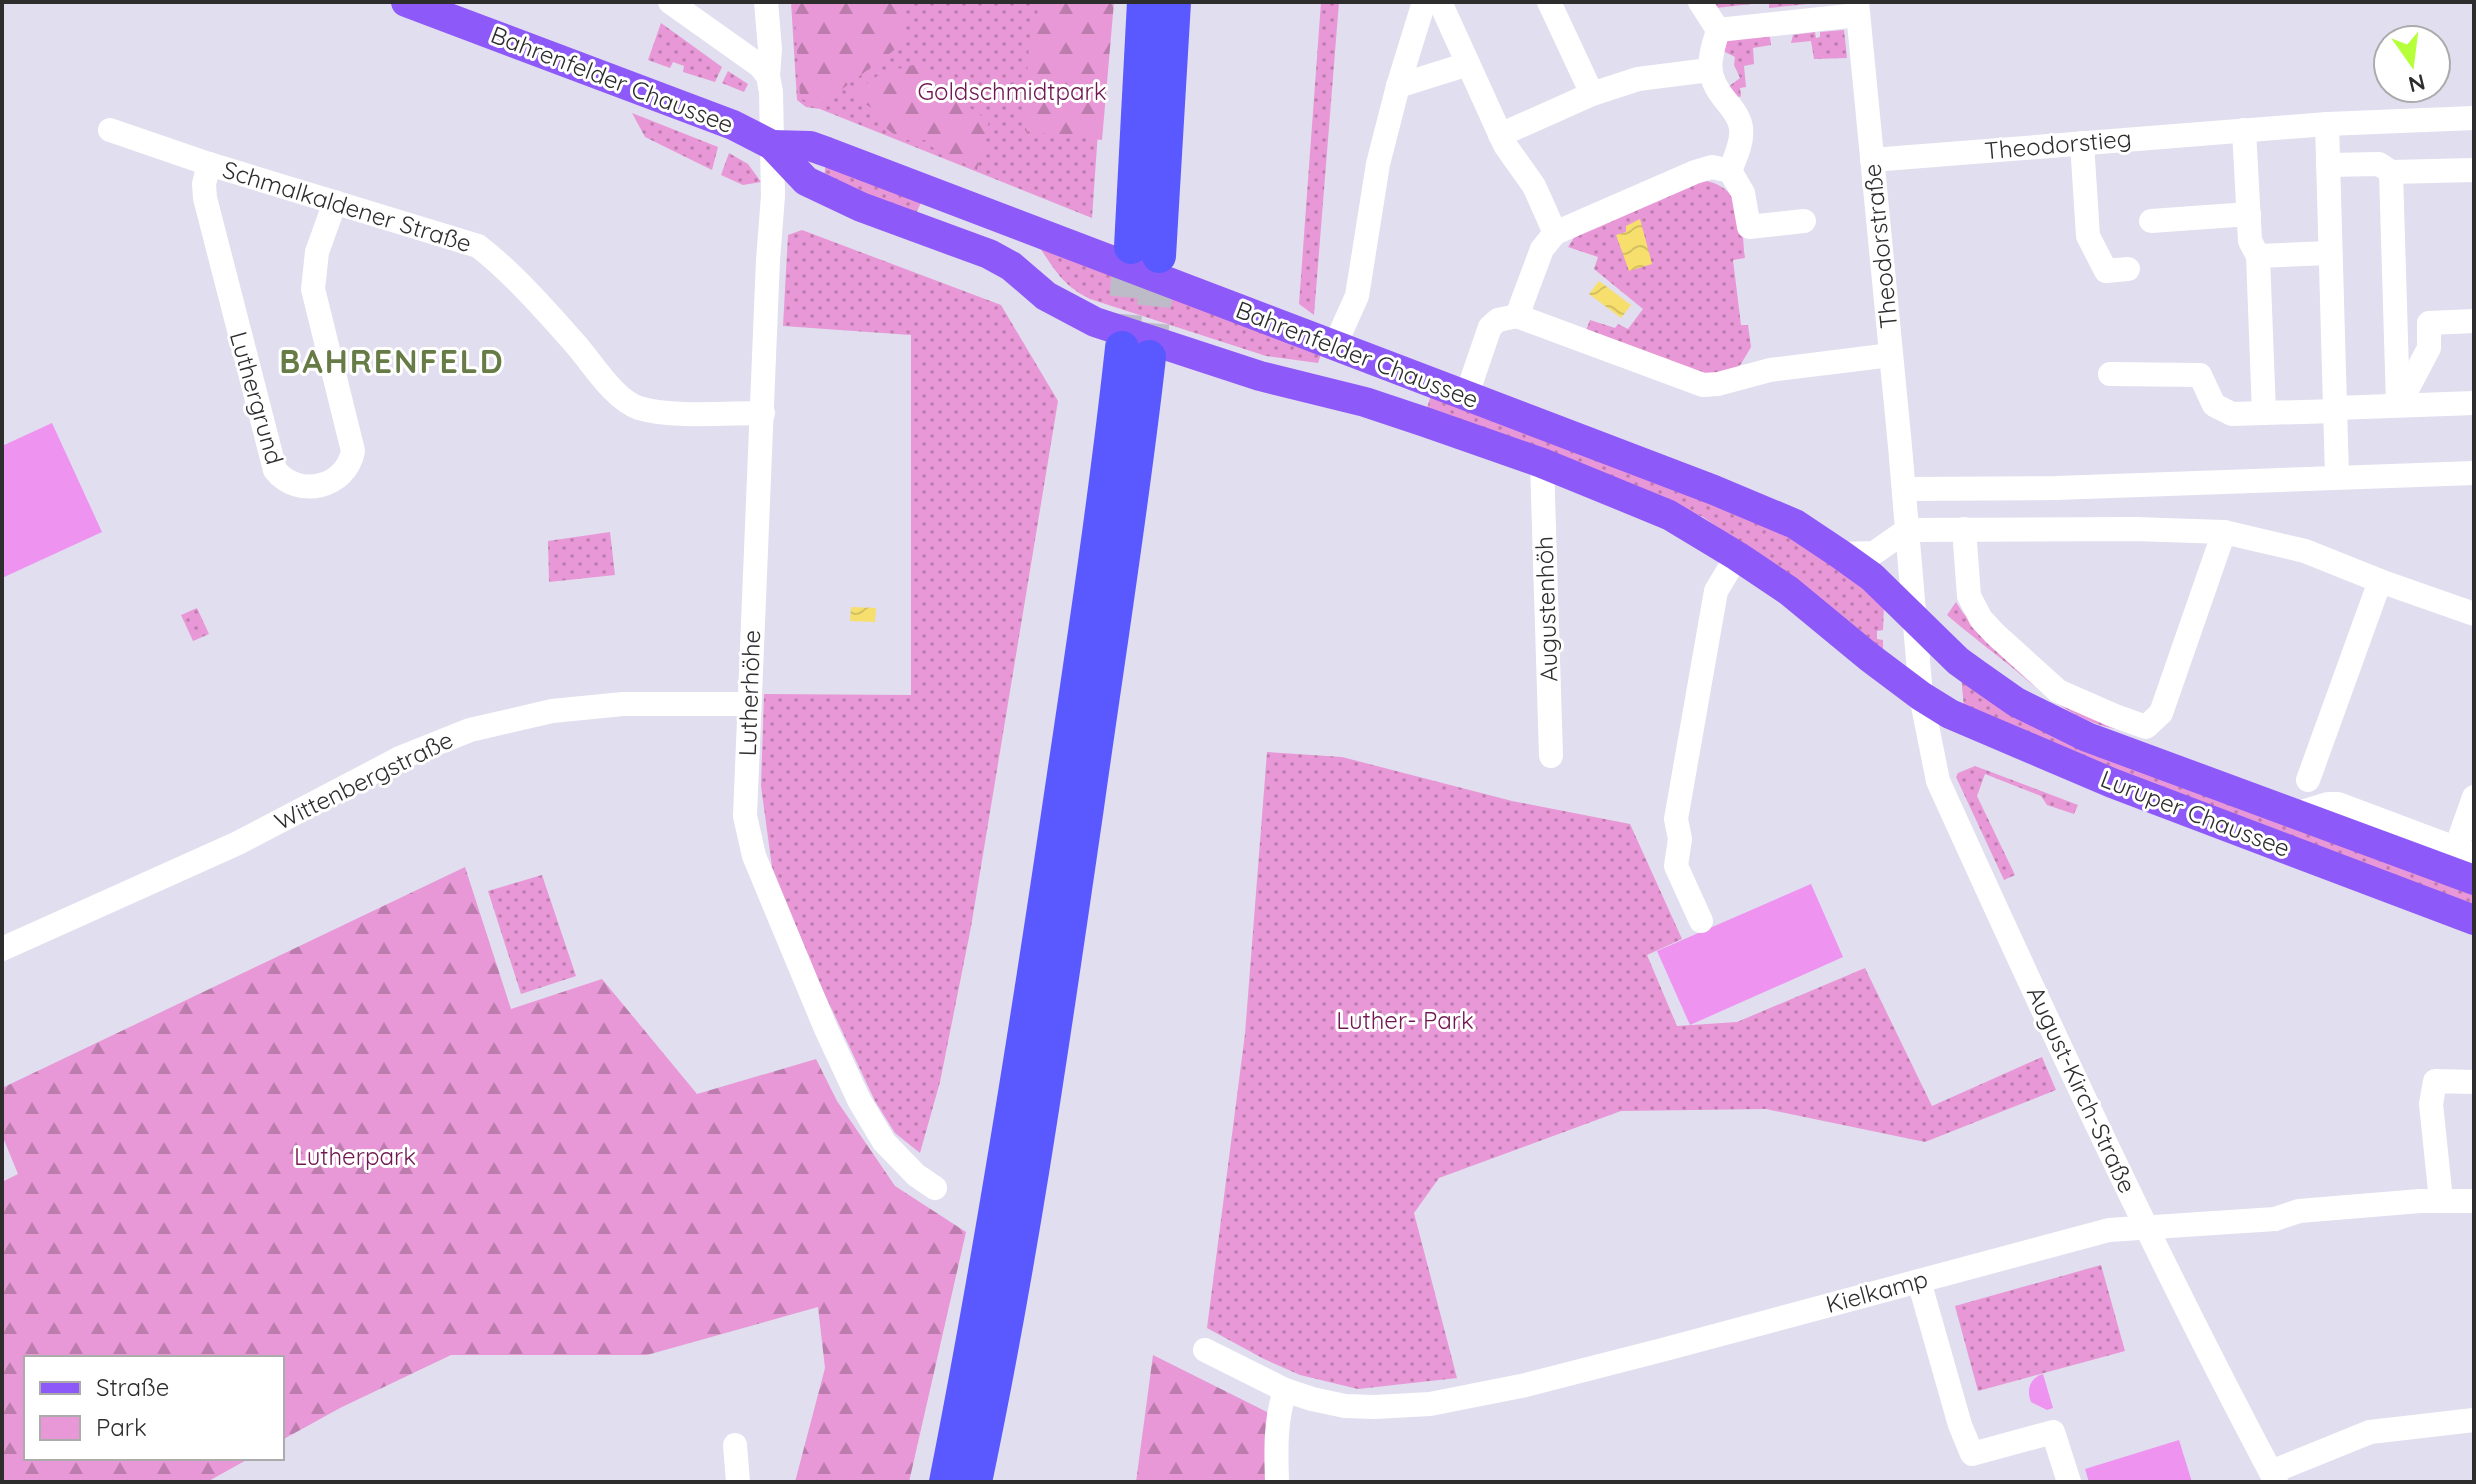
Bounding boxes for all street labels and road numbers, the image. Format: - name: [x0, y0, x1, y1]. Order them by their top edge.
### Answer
- street label: Bahrenfelder Chaussee: [487, 19, 738, 139]
- street label: Theodorstieg: [1983, 123, 2133, 165]
- street label: Schmalkaldener Straße: [219, 154, 475, 258]
- street label: Theodorstraße: [1856, 162, 1904, 330]
- street label: Bahrenfelder Chaussee: [1232, 294, 1483, 414]
- street label: Luthergrund: [224, 328, 290, 468]
- street label: Augustenhöh: [1528, 536, 1564, 682]
- street label: Lutherhöhe: [732, 629, 766, 757]
- street label: Wittenbergstraße: [270, 724, 458, 836]
- street label: Luruper Chaussee: [2097, 763, 2294, 863]
- street label: August-Kirch-Straße: [2021, 981, 2143, 1198]
- street label: Kielkamp: [1823, 1263, 1931, 1319]

